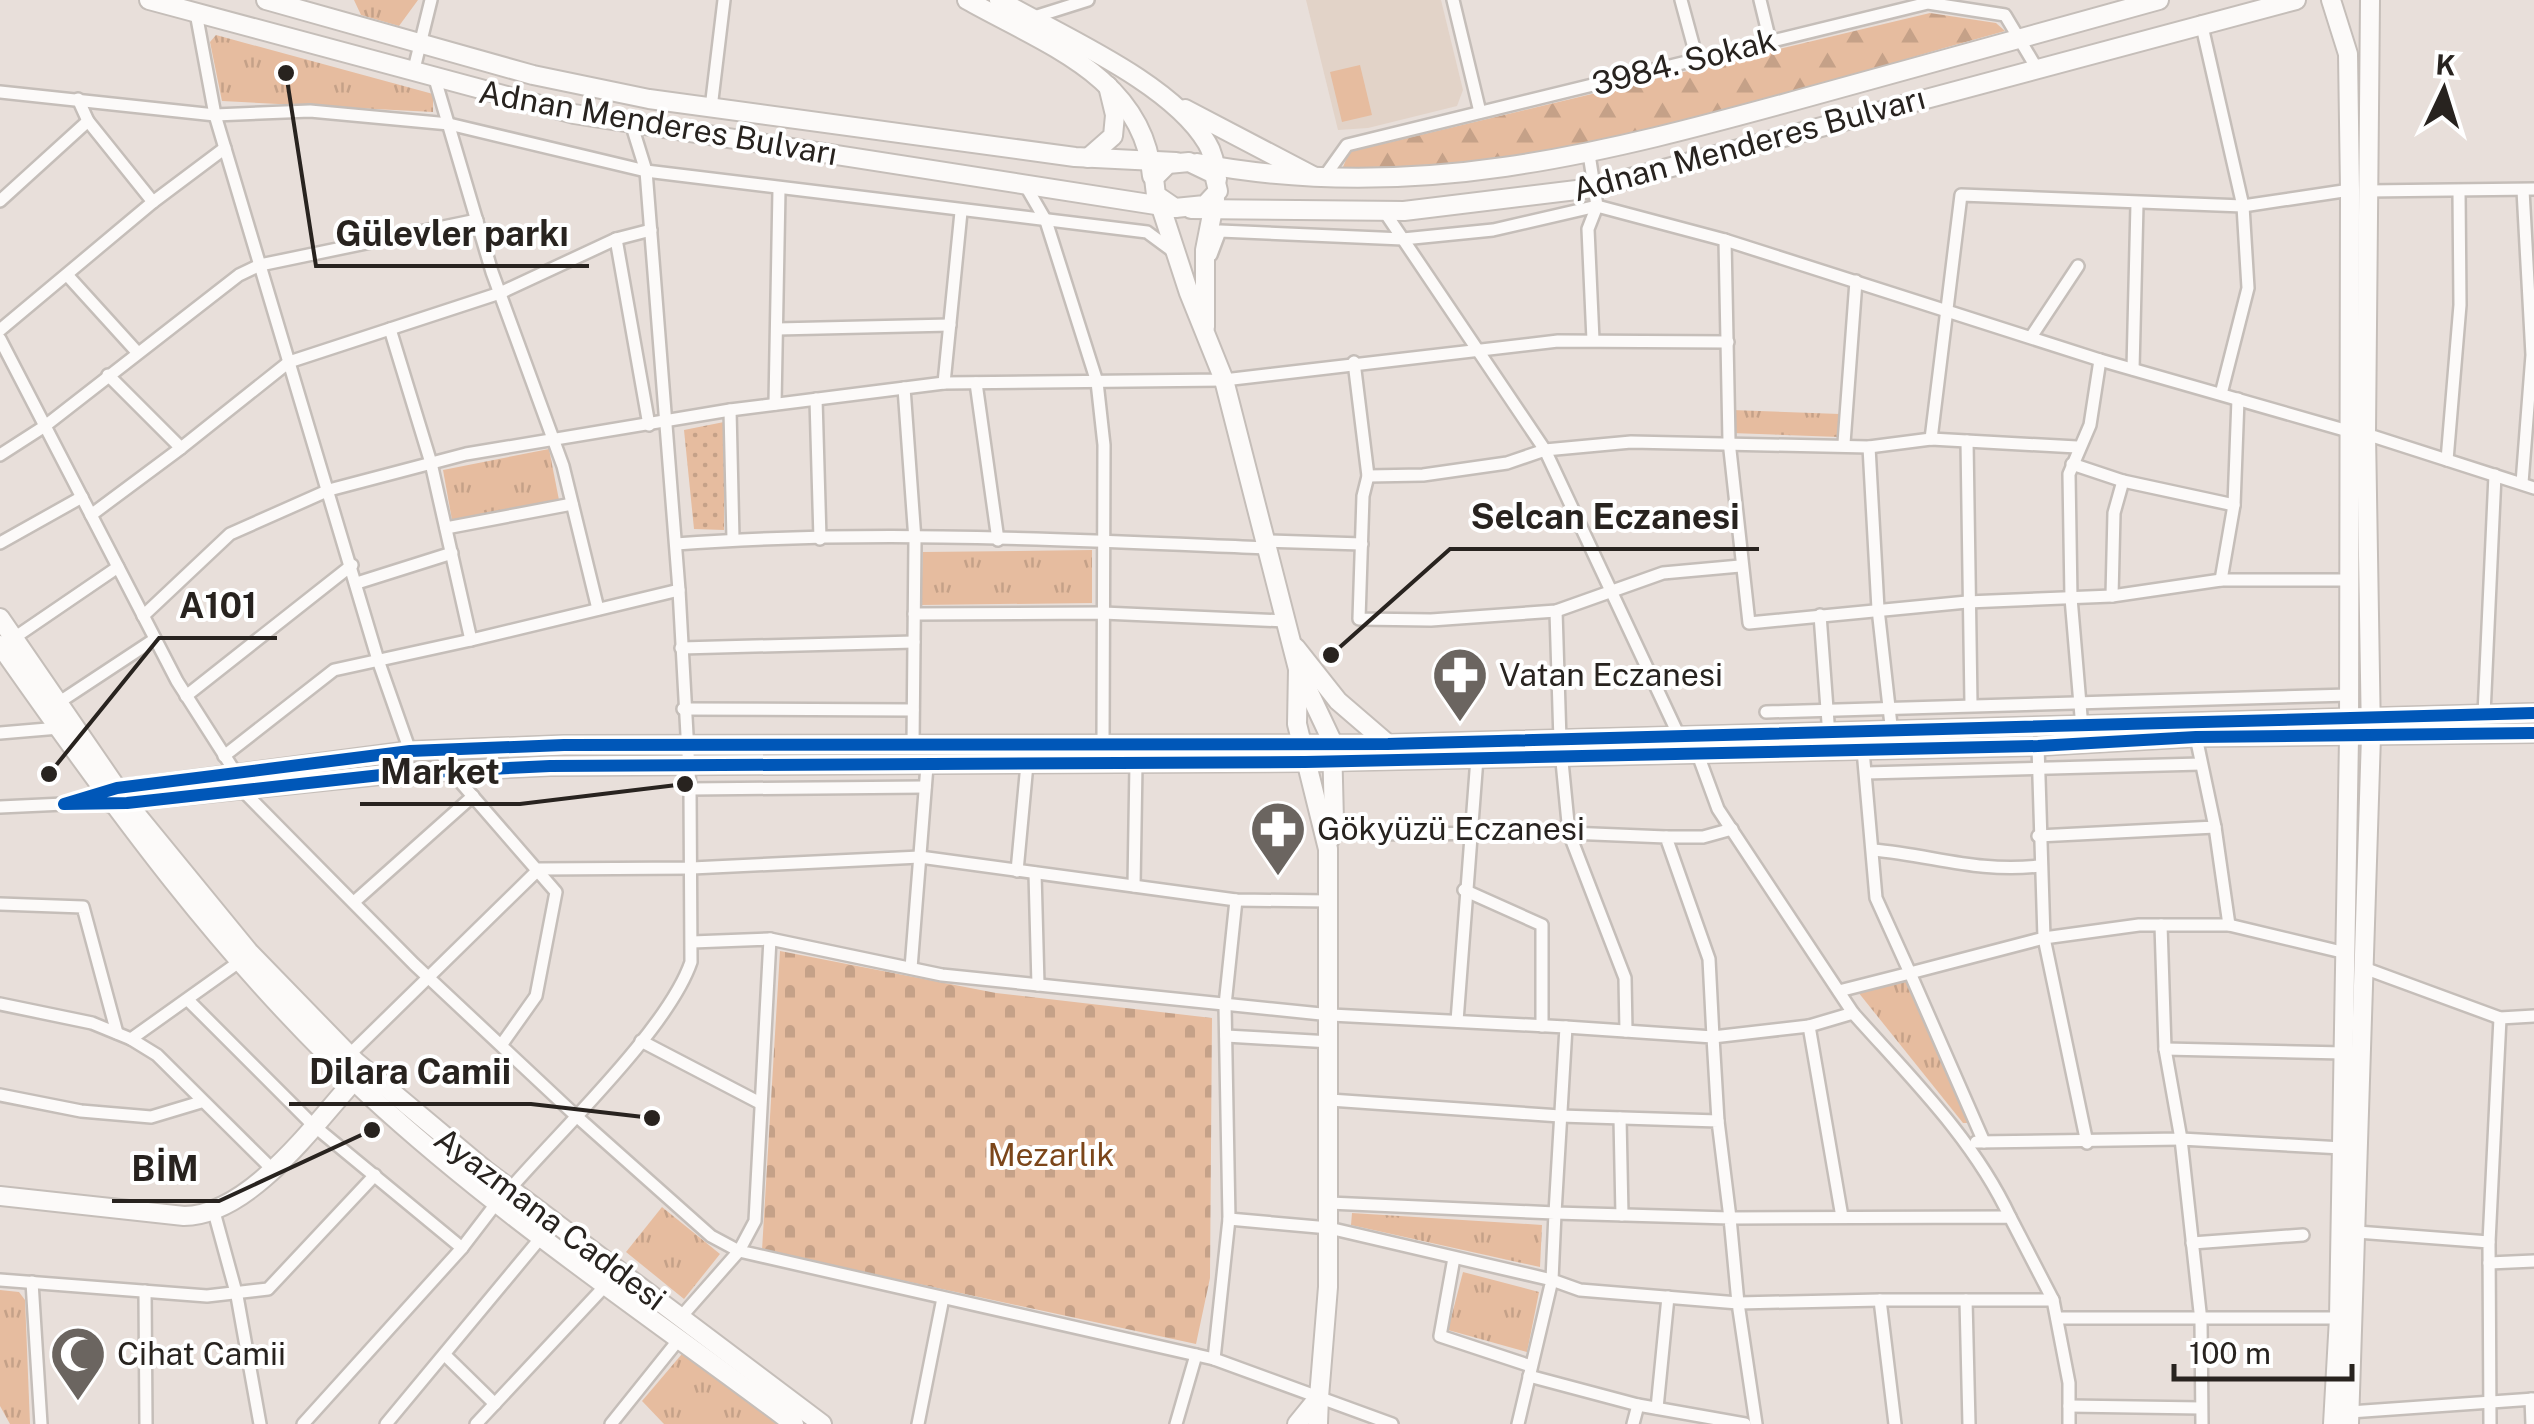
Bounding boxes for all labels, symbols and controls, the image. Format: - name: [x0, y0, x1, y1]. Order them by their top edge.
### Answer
- street label: 3984. Sokak: [1588, 21, 1780, 102]
- north arrow: [2394, 40, 2494, 140]
- text: K: [2435, 47, 2457, 82]
- street label: Adnan Menderes Bulvarı: [476, 73, 840, 172]
- street label: Adnan Menderes Bulvarı: [1569, 79, 1929, 208]
- callout: Gülevler parkı: [316, 201, 589, 266]
- text: Gülevler parkı: [335, 213, 569, 254]
- callout: Selcan Eczanesi: [1450, 484, 1759, 549]
- text: Selcan Eczanesi: [1470, 496, 1740, 537]
- callout: A101: [159, 573, 277, 638]
- text: A101: [179, 585, 257, 626]
- pharmacy icon: Vatan Eczanesi: [1430, 645, 1490, 724]
- place label: Vatan Eczanesi: [1499, 656, 1723, 693]
- callout: Market: [360, 739, 520, 804]
- text: Market: [380, 751, 500, 792]
- pharmacy icon: Gökyüzü Eczanesi: [1248, 799, 1308, 878]
- place label: Gökyüzü Eczanesi: [1317, 810, 1585, 847]
- callout: Dilara Camii: [289, 1039, 531, 1104]
- text: Dilara Camii: [309, 1051, 511, 1092]
- street label: Ayazmana Caddesi: [428, 1120, 673, 1318]
- callout: BİM: [112, 1136, 219, 1201]
- park label: Mezarlık: [987, 1136, 1115, 1173]
- text: BİM: [131, 1147, 199, 1189]
- scale bar: [2174, 1319, 2352, 1381]
- mosque icon: Cihat Camii: [48, 1324, 108, 1403]
- place label: Cihat Camii: [117, 1335, 286, 1372]
- text: 100 m: [2189, 1335, 2271, 1371]

